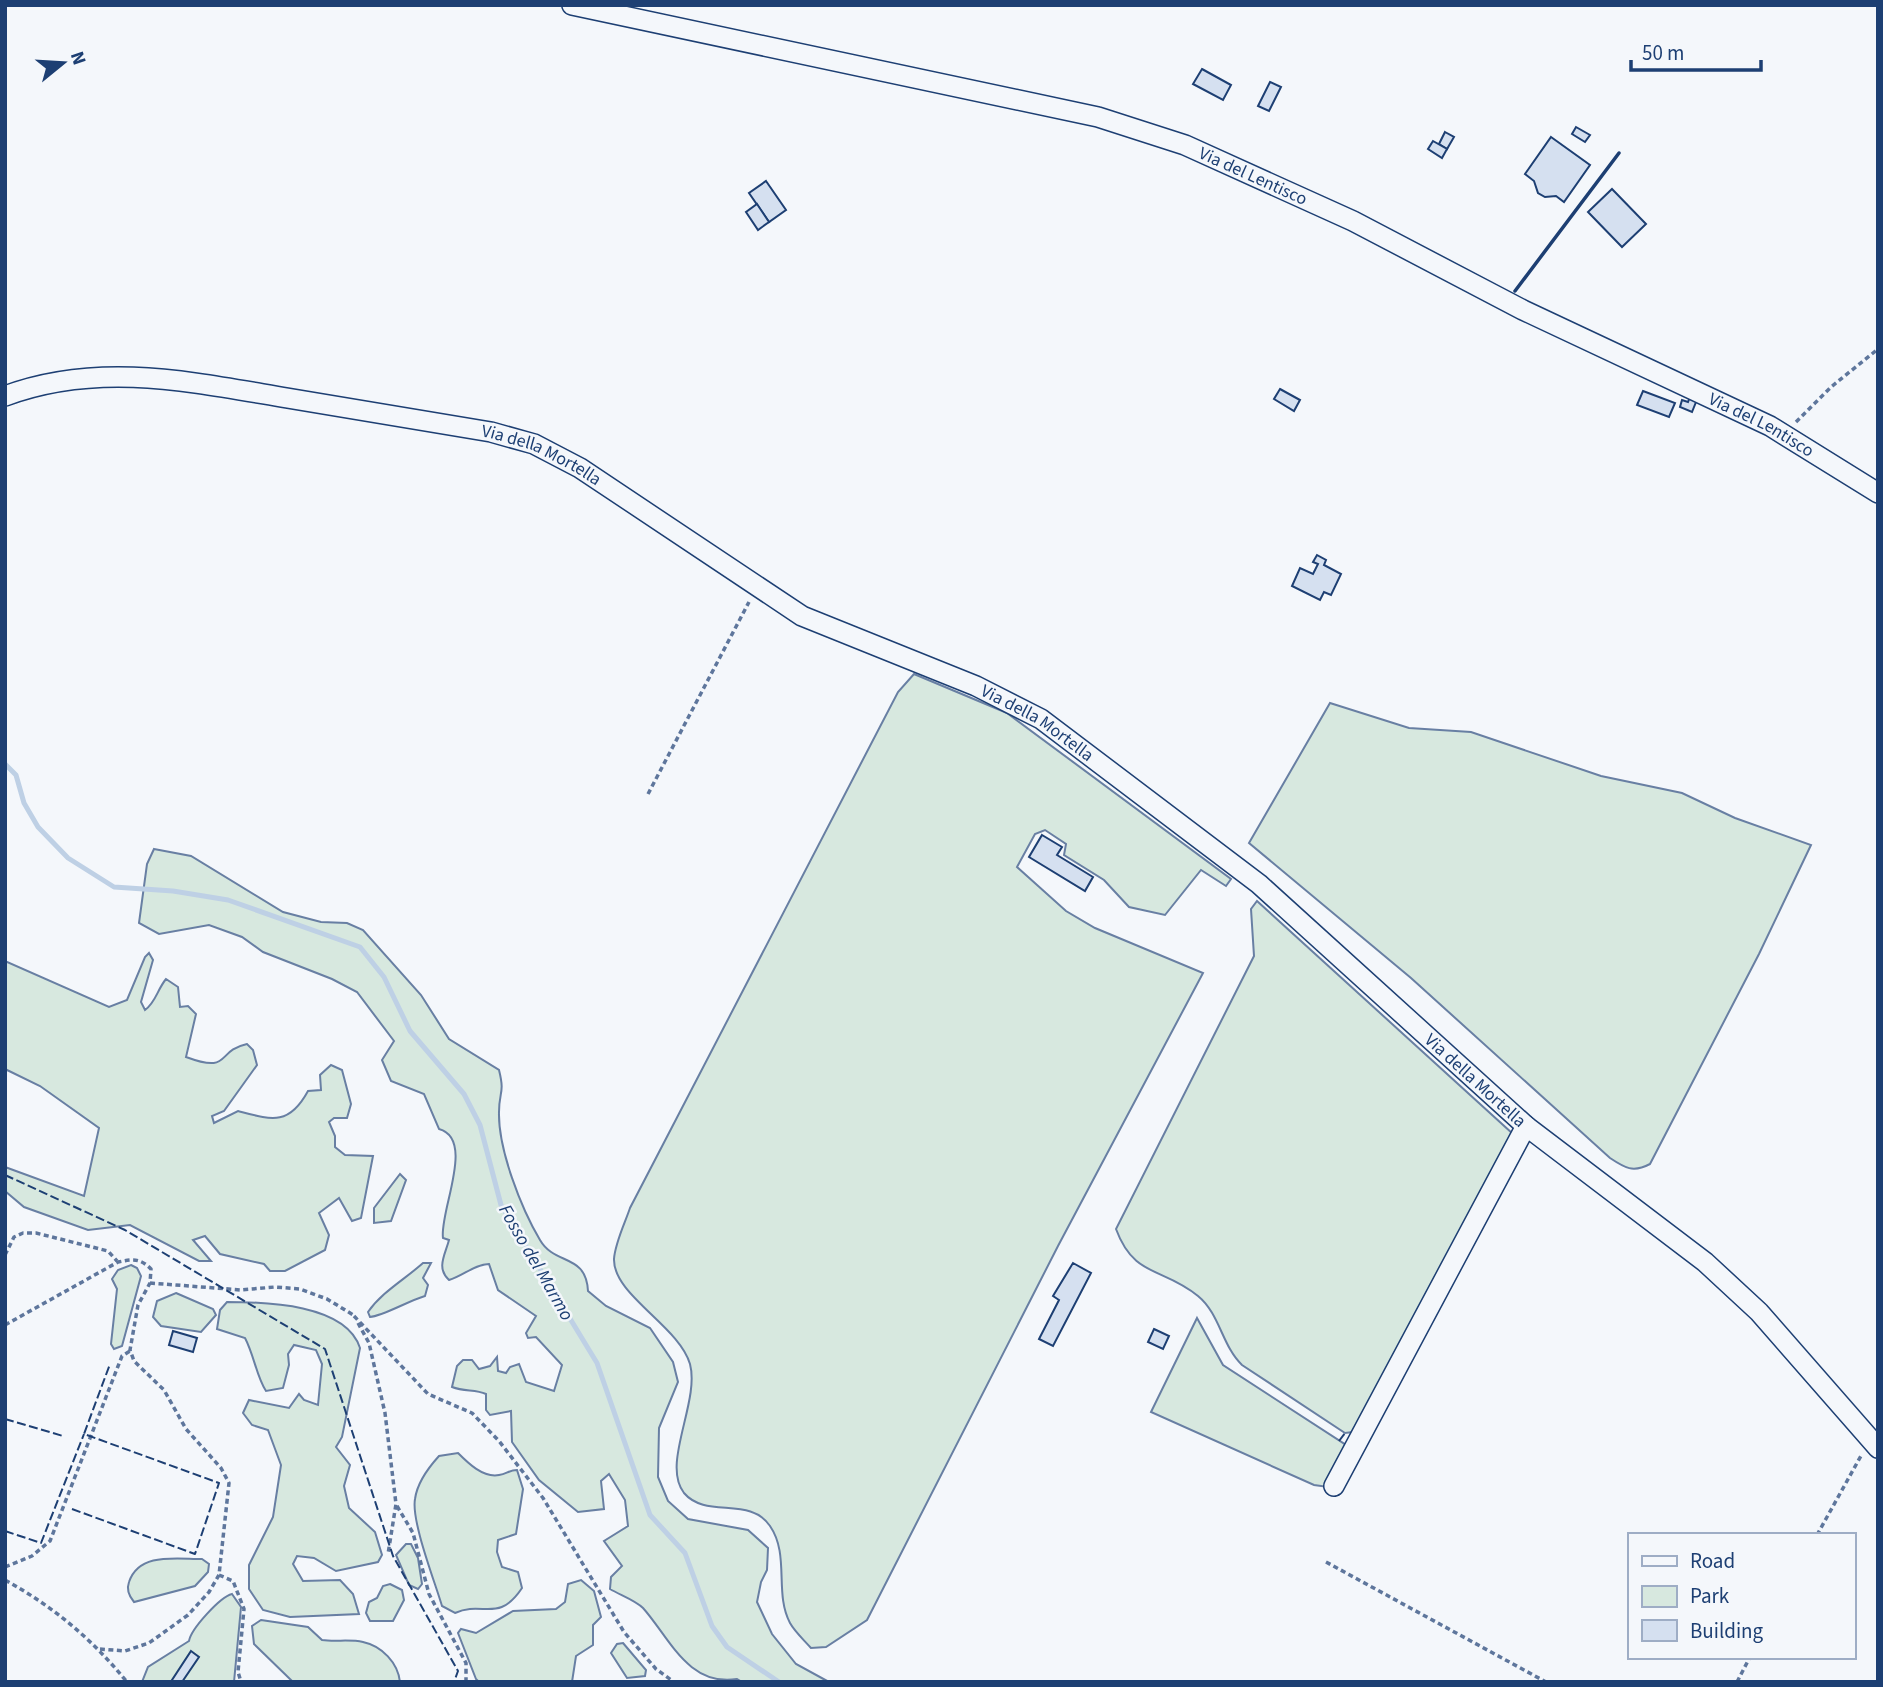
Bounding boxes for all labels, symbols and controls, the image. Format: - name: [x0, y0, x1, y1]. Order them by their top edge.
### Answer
- north arrow: [28, 28, 98, 98]
- scale bar: [1631, 28, 1760, 72]
- text: 50 m: [1642, 38, 1684, 68]
- text: N: [63, 48, 93, 68]
- street label: Via del Lentisco: [1195, 141, 1311, 212]
- street label: Via del Lentisco: [1704, 387, 1819, 463]
- street label: Via della Mortella: [480, 419, 606, 492]
- street label: Via della Mortella: [976, 678, 1099, 768]
- street label: Via della Mortella: [1419, 1028, 1532, 1133]
- water label: Fosso del Marmo: [491, 1200, 580, 1326]
- legend: [1628, 1533, 1855, 1659]
- text: Road: [1690, 1546, 1735, 1576]
- text: Park: [1690, 1581, 1730, 1611]
- text: Building: [1690, 1616, 1764, 1646]

